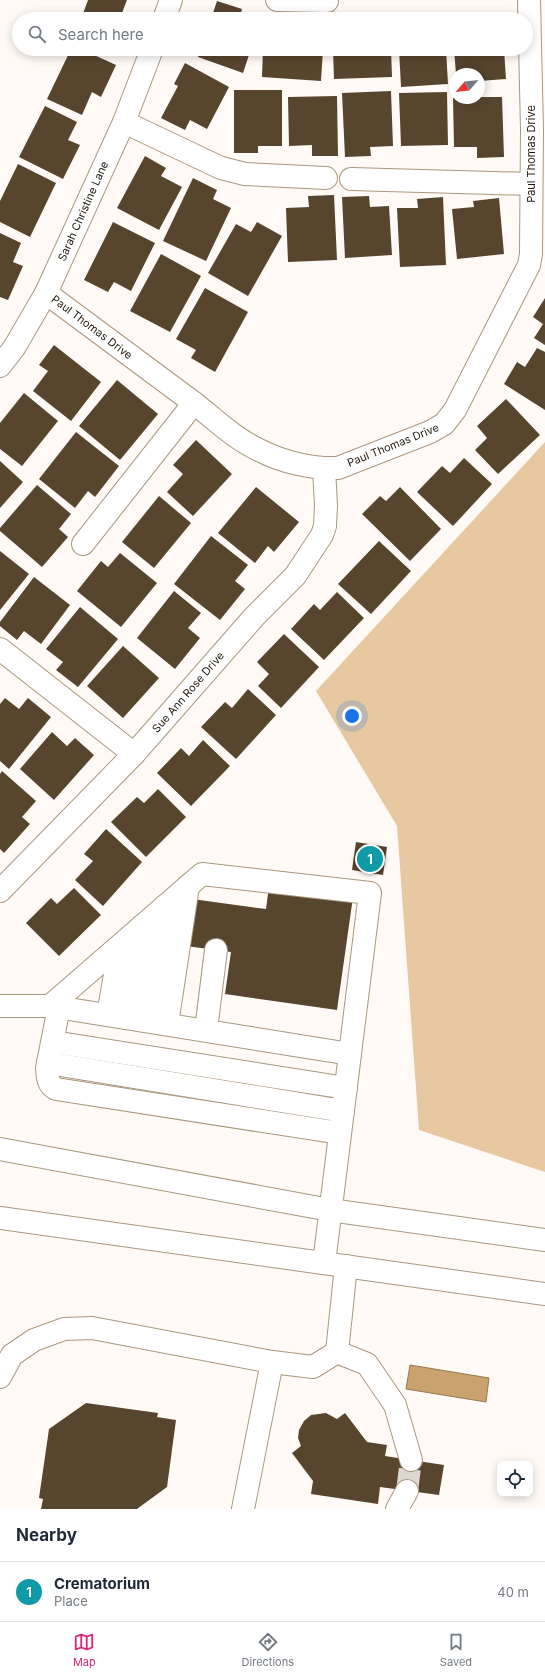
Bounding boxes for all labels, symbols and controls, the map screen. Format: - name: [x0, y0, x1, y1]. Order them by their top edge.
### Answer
- search box: [12, 12, 533, 56]
- icon: search: [26, 23, 48, 45]
- text: Search here: [58, 25, 144, 44]
- north arrow: [449, 68, 485, 104]
- street label: Paul Thomas Drive: [524, 105, 538, 203]
- street label: Sarah Christine Lane: [55, 159, 111, 263]
- street label: Paul Thomas Drive: [49, 292, 135, 362]
- street label: Paul Thomas Drive: [345, 420, 441, 470]
- street label: Sue Ann Rose Drive: [149, 649, 227, 735]
- your location: [342, 706, 362, 726]
- pin: 1: [357, 844, 383, 874]
- map controls: [497, 1461, 533, 1497]
- button: locate: [497, 1461, 533, 1497]
- text: Nearby: [16, 1525, 77, 1545]
- text: Crematorium: [54, 1574, 150, 1593]
- text: 1: [26, 1584, 32, 1600]
- text: 40 m: [497, 1584, 529, 1600]
- text: Place: [54, 1593, 88, 1609]
- tab: Map: [73, 1631, 96, 1669]
- tab: Directions: [242, 1631, 294, 1669]
- tab: Saved: [440, 1631, 472, 1669]

